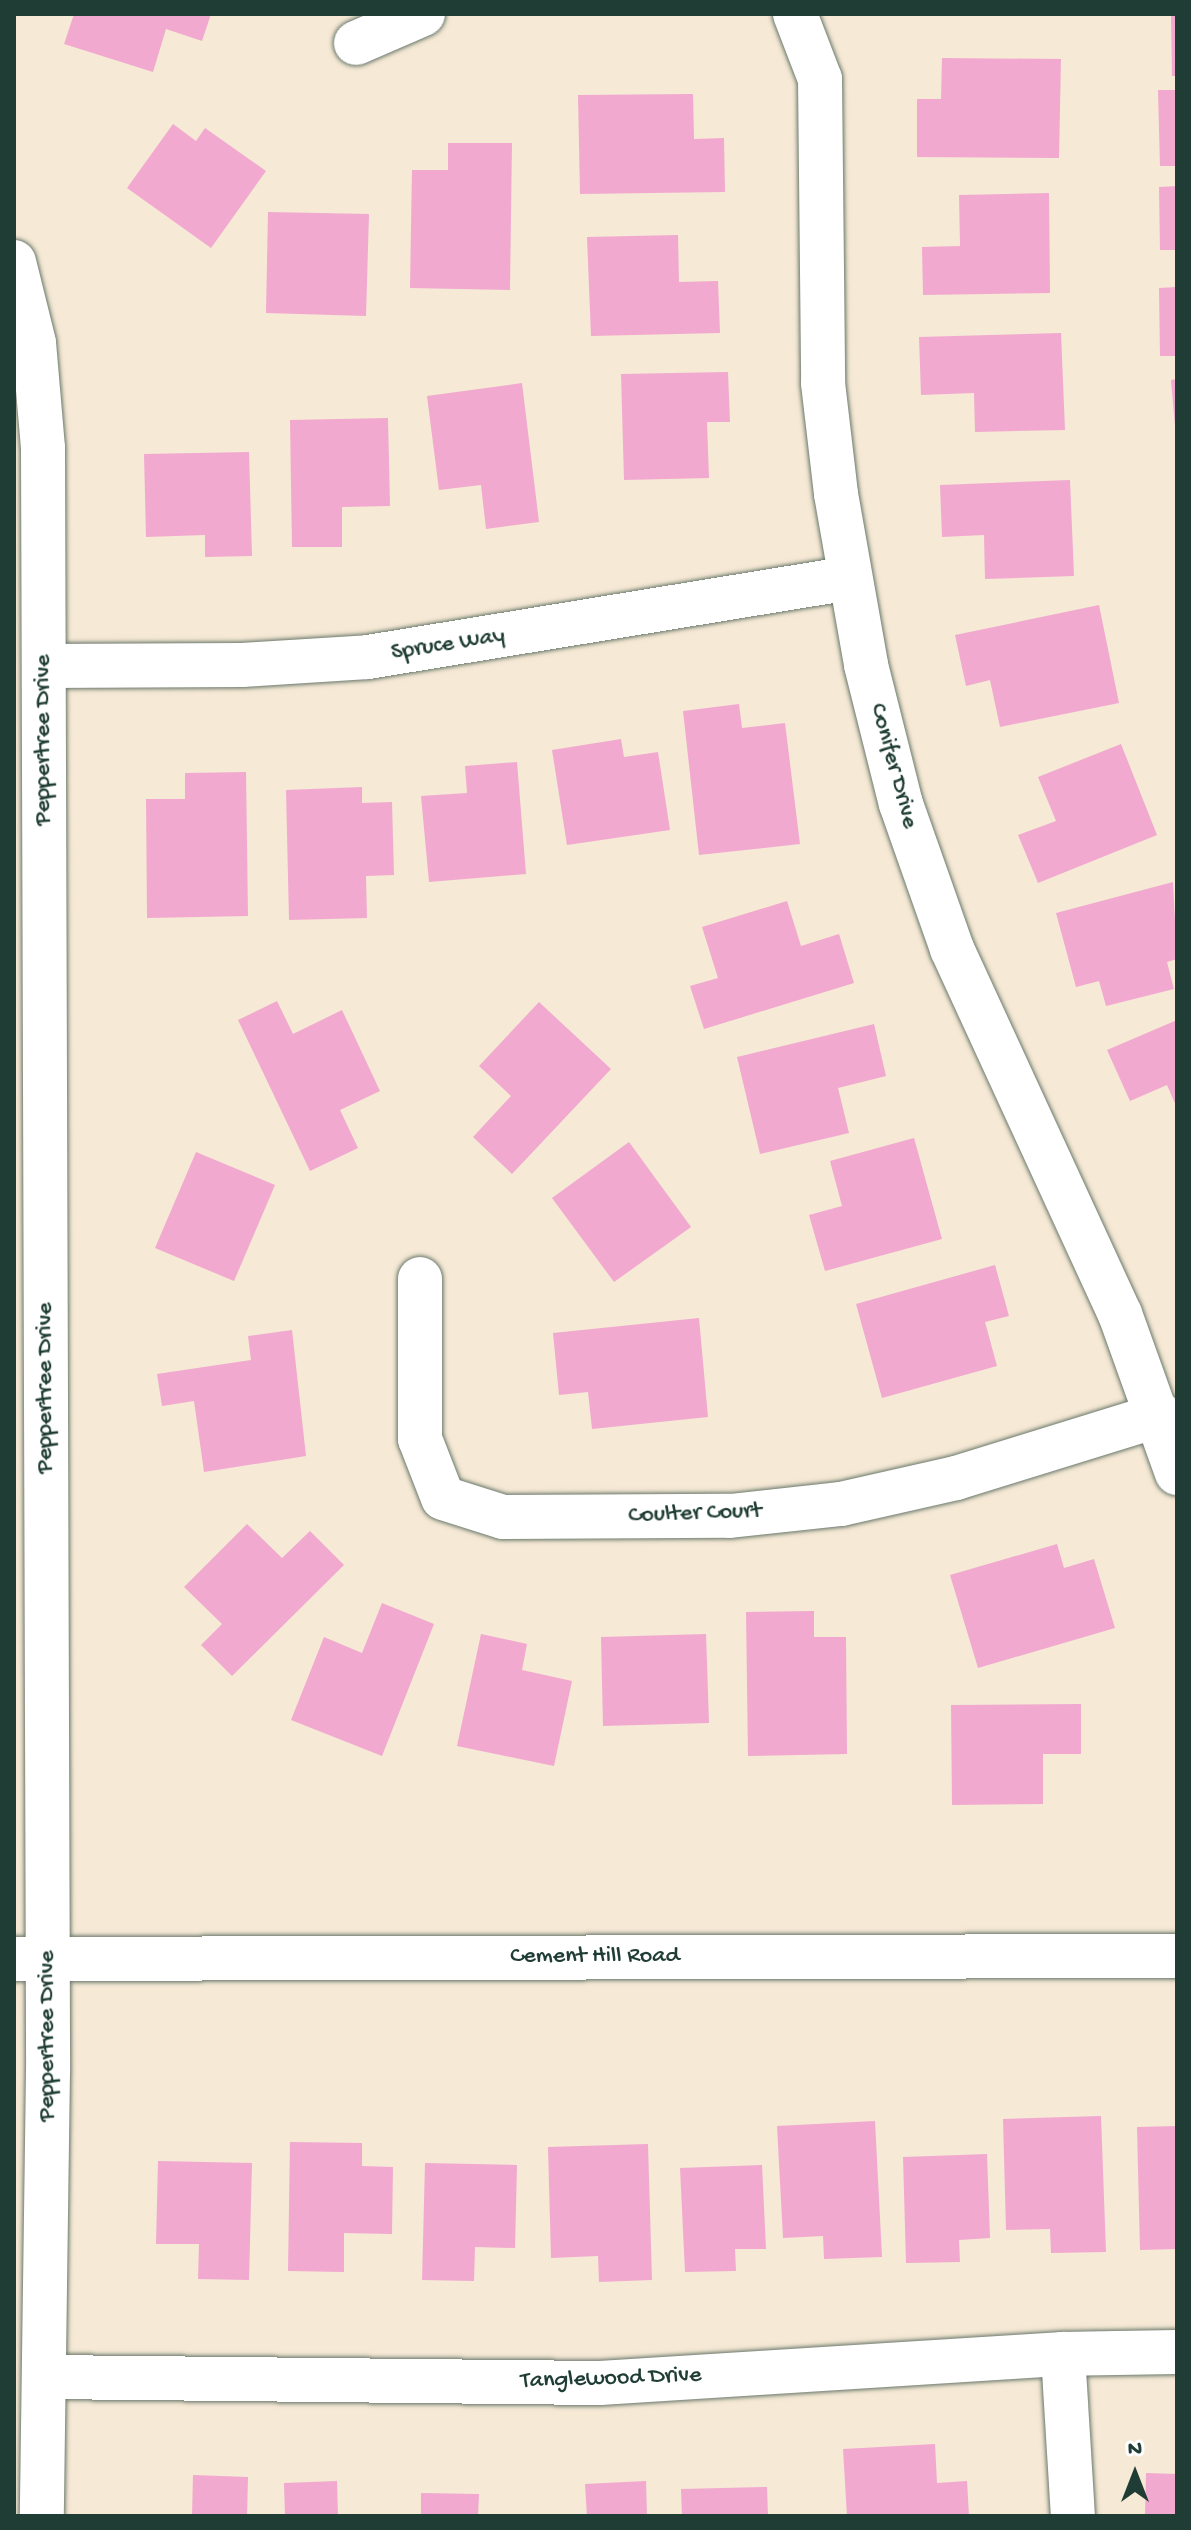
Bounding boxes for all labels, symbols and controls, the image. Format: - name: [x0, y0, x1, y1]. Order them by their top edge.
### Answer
- street label: Spruce Way: [389, 622, 507, 668]
- street label: Peppertree Drive: [30, 654, 58, 826]
- street label: Conifer Drive: [862, 700, 924, 832]
- street label: Peppertree Drive: [32, 1302, 60, 1474]
- street label: Coulter Court: [628, 1497, 762, 1531]
- street label: Cement Hill Road: [510, 1943, 680, 1971]
- street label: Peppertree Drive: [34, 1950, 62, 2122]
- street label: Tanglewood Drive: [520, 2361, 702, 2397]
- north arrow: [1095, 2434, 1175, 2514]
- text: N: [1128, 2437, 1142, 2463]

